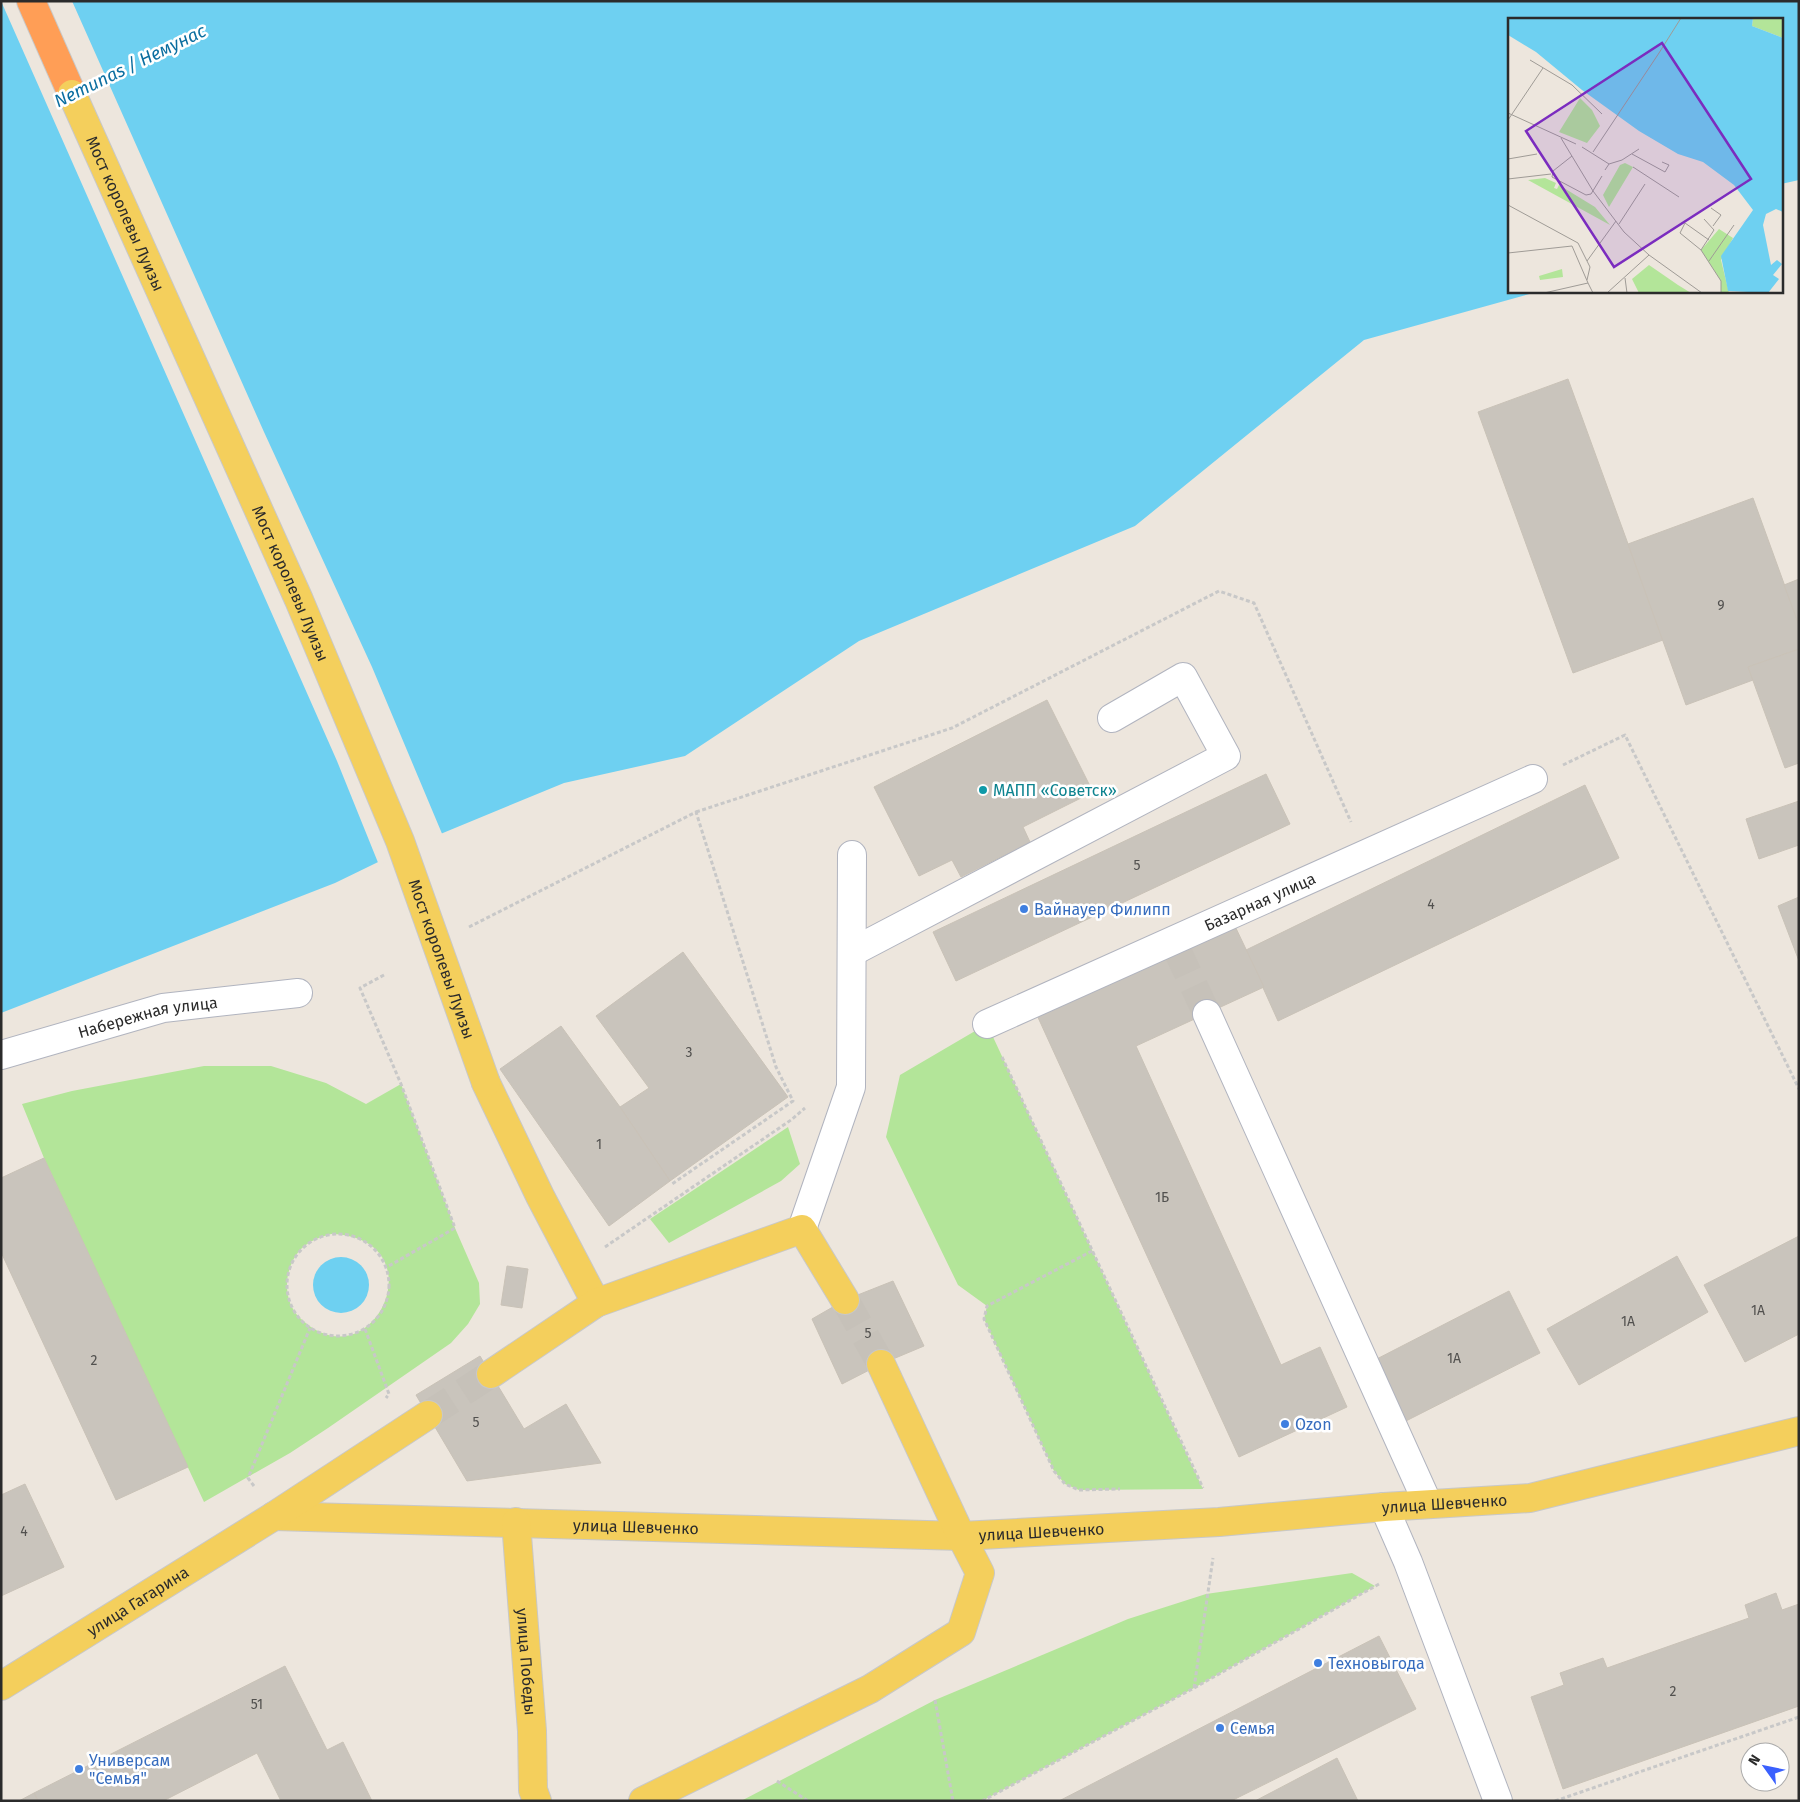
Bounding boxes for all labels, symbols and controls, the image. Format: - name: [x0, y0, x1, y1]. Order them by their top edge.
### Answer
- inset map: [1508, 18, 1782, 292]
- water label: Nemunas / Немунас: [51, 19, 210, 112]
- street label: Мост королевы Луизы: [82, 133, 168, 294]
- street label: Мост королевы Луизы: [248, 503, 333, 664]
- house number: 9: [1717, 597, 1725, 614]
- place label: МАПП «Советск»: [993, 781, 1117, 800]
- marker: МАПП «Советск»: [977, 784, 989, 796]
- house number: 5: [1133, 857, 1141, 874]
- street label: Базарная улица: [1201, 869, 1319, 935]
- street label: Мост королевы Луизы: [404, 877, 478, 1041]
- house number: 4: [1427, 896, 1435, 913]
- place label: Вайнауер Филипп: [1034, 900, 1171, 919]
- marker: Вайнауер Филипп: [1018, 903, 1030, 915]
- street label: Набережная улица: [76, 993, 219, 1042]
- house number: 3: [686, 1044, 693, 1061]
- house number: 1: [596, 1136, 602, 1153]
- house number: 1Б: [1155, 1189, 1169, 1206]
- house number: 1А: [1751, 1302, 1765, 1319]
- house number: 1А: [1621, 1313, 1635, 1330]
- house number: 5: [864, 1325, 872, 1342]
- house number: 1А: [1447, 1350, 1461, 1367]
- house number: 2: [91, 1352, 98, 1369]
- house number: 5: [472, 1414, 480, 1431]
- place label: Ozon: [1295, 1415, 1332, 1434]
- marker: Ozon: [1279, 1418, 1291, 1430]
- street label: улица Шевченко: [1381, 1490, 1508, 1517]
- street label: улица Шевченко: [573, 1516, 699, 1538]
- street label: улица Шевченко: [978, 1519, 1105, 1545]
- house number: 4: [20, 1523, 28, 1540]
- street label: улица Гагарина: [83, 1562, 192, 1640]
- street label: улица Победы: [513, 1607, 540, 1716]
- place label: Техновыгода: [1328, 1654, 1425, 1673]
- marker: Техновыгода: [1312, 1657, 1324, 1669]
- house number: 2: [1670, 1683, 1677, 1700]
- house number: 51: [251, 1696, 263, 1713]
- place label: Семья: [1230, 1719, 1275, 1738]
- marker: Семья: [1214, 1722, 1226, 1734]
- north arrow: [1740, 1742, 1790, 1792]
- place label: Универсам "Семья": [89, 1751, 170, 1788]
- text: N: [1745, 1752, 1764, 1769]
- marker: Универсам "Семья": [73, 1763, 85, 1775]

